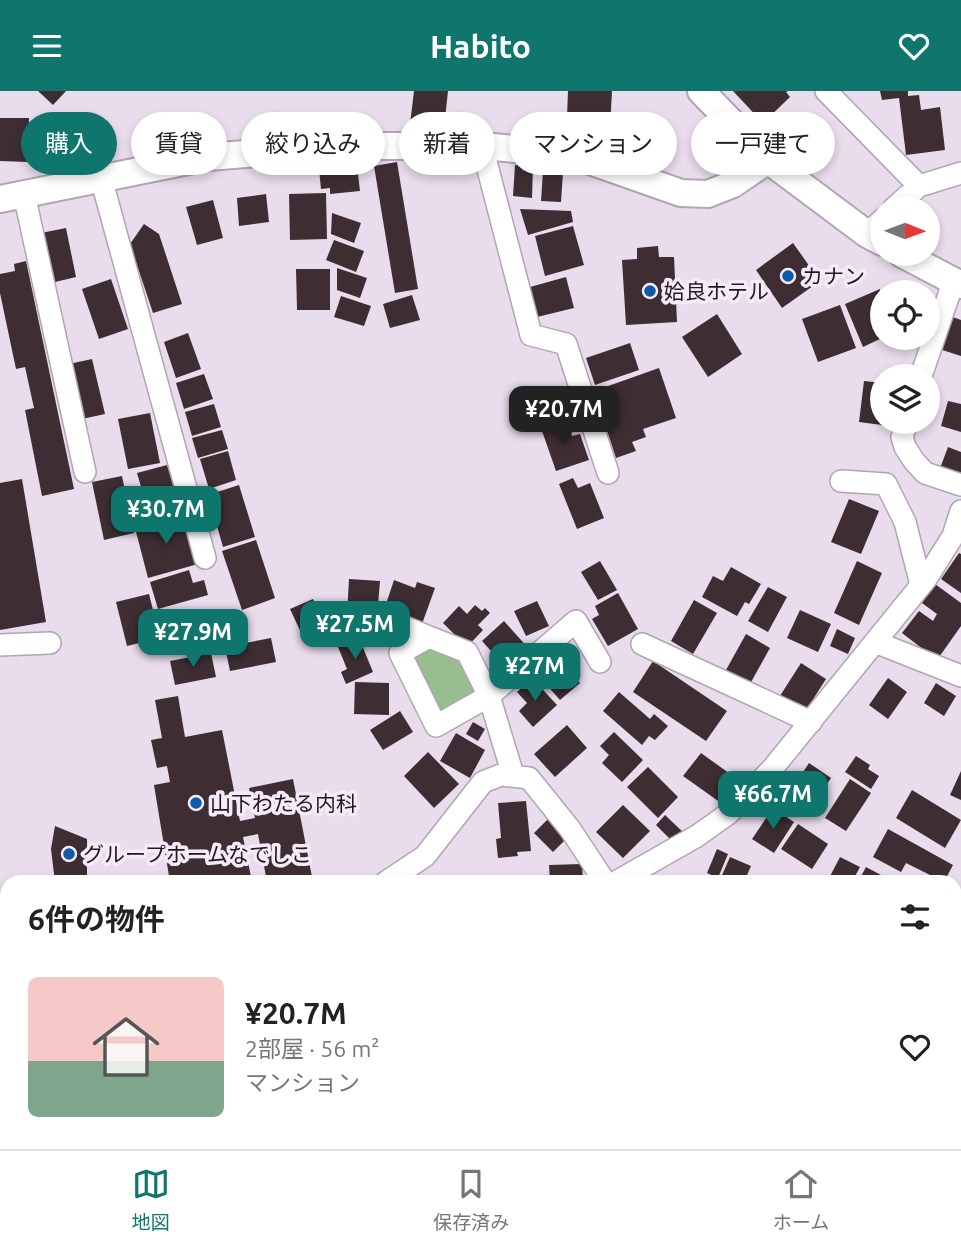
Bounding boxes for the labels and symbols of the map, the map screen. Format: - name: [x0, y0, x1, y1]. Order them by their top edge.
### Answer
- north arrow: [870, 196, 940, 266]
- place label: カナン: [802, 264, 865, 288]
- marker: カナン: [780, 268, 796, 284]
- place label: 姶良ホテル: [664, 279, 769, 303]
- marker: 姶良ホテル: [642, 283, 658, 299]
- pin: ¥20.7M: [507, 387, 621, 446]
- pin: ¥30.7M: [109, 487, 223, 546]
- pin: ¥27.5M: [298, 601, 412, 661]
- pin: ¥27.9M: [136, 609, 250, 669]
- pin: ¥27M: [494, 643, 576, 703]
- pin: ¥66.7M: [716, 771, 830, 831]
- place label: 山下わたる内科: [210, 791, 357, 815]
- marker: 山下わたる内科: [188, 795, 204, 811]
- place label: グループホームなでしこ: [83, 842, 312, 866]
- marker: グループホームなでしこ: [61, 846, 77, 862]

